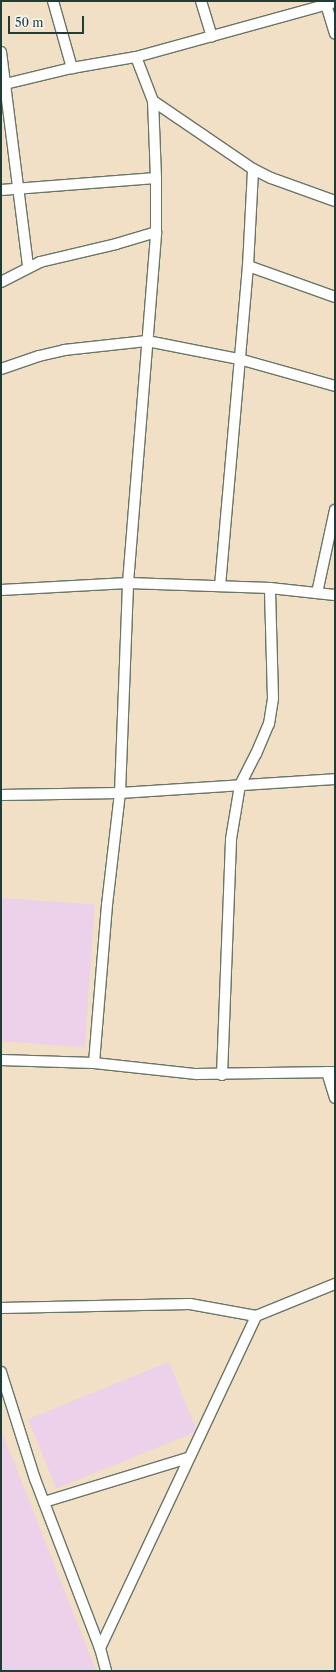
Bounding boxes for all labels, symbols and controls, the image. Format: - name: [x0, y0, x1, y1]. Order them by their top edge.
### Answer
- scale bar: [10, 8, 86, 34]
- text: 50 m: [15, 15, 44, 30]

